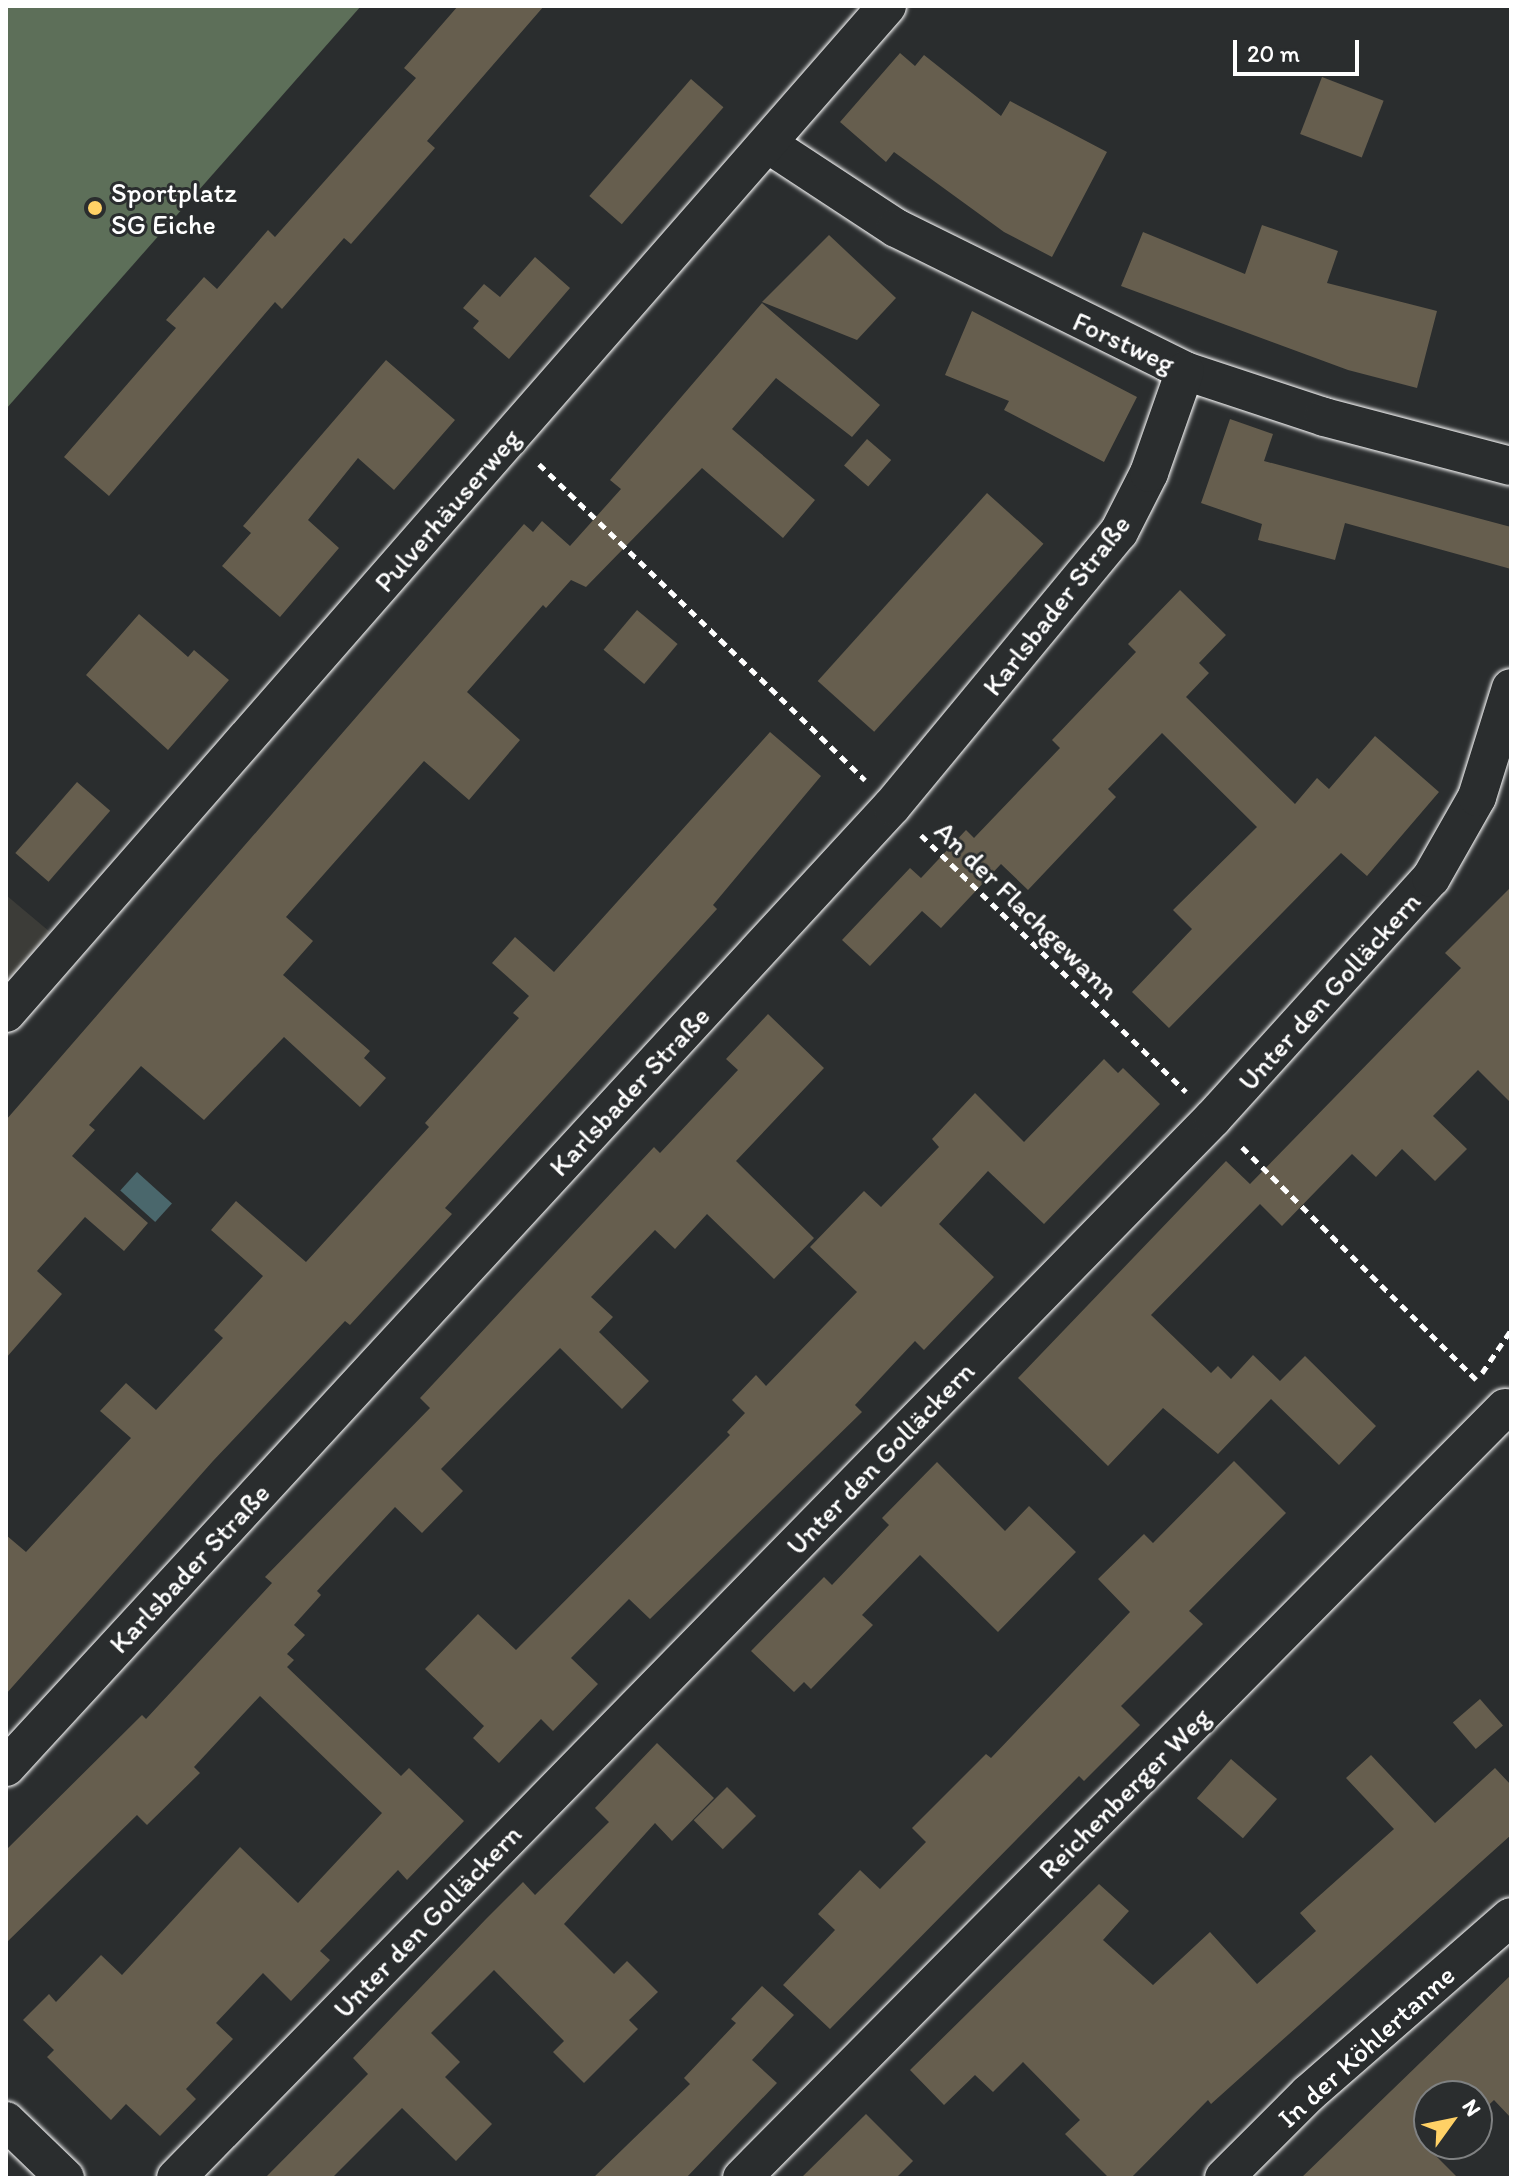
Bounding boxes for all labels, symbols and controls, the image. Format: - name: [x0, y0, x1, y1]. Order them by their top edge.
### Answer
- scale bar: [1237, 24, 1363, 74]
- text: 20 m: [1247, 39, 1300, 68]
- place label: Sportplatz SG Eiche: [111, 175, 237, 241]
- marker: Sportplatz SG Eiche: [86, 199, 104, 217]
- street label: Forstweg: [1068, 304, 1180, 380]
- street label: Pulverhäuserweg: [367, 421, 527, 599]
- street label: Karlsbader Straße: [975, 508, 1137, 702]
- street label: An der Flachgewann: [928, 814, 1126, 1006]
- street label: Unter den Golläckern: [1231, 884, 1427, 1098]
- street label: Karlsbader Straße: [542, 999, 716, 1183]
- street label: Unter den Golläckern: [779, 1354, 981, 1562]
- street label: Karlsbader Straße: [102, 1476, 276, 1660]
- street label: Reichenberger Weg: [1031, 1700, 1217, 1886]
- street label: Unter den Golläckern: [326, 1817, 528, 2025]
- street label: In der Köhlertanne: [1271, 1958, 1461, 2134]
- north arrow: [1413, 2080, 1493, 2160]
- text: N: [1456, 2094, 1487, 2121]

